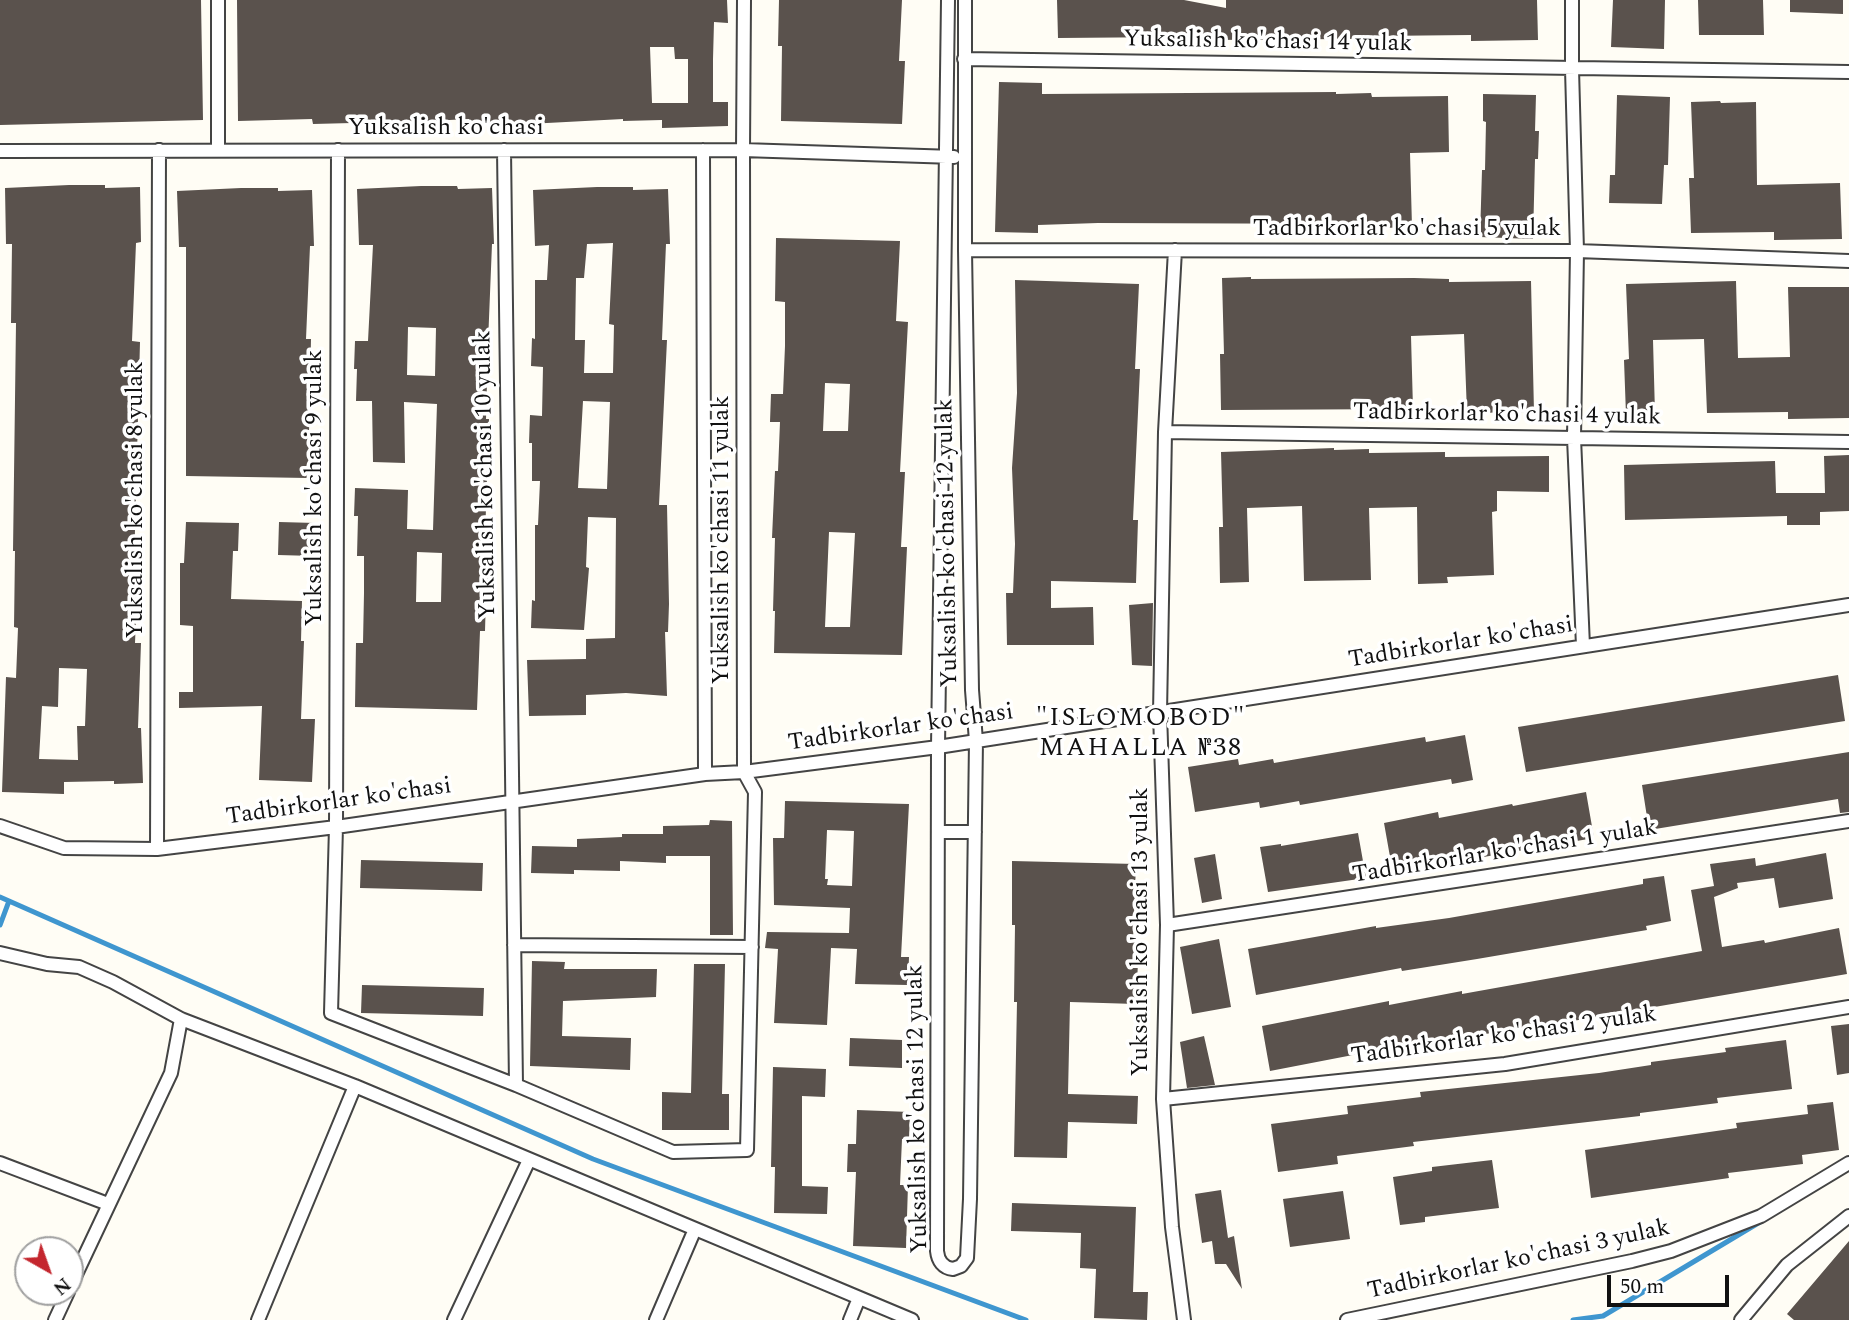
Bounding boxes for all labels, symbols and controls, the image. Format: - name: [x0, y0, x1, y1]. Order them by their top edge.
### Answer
- street label: Yuksalish ko'chasi 14 yulak: [1123, 26, 1413, 60]
- street label: Yuksalish ko'chasi: [348, 115, 544, 143]
- street label: Tadbirkorlar ko'chasi 5 yulak: [1253, 216, 1561, 244]
- street label: Yuksalish ko'chasi 10 yulak: [470, 330, 504, 620]
- street label: Yuksalish ko'chasi 9 yulak: [302, 349, 330, 627]
- street label: Yuksalish ko'chasi 8 yulak: [123, 361, 151, 639]
- street label: Yuksalish ko'chasi 11 yulak: [709, 395, 737, 685]
- street label: Yuksalish ko'chasi 12 yulak: [932, 398, 966, 688]
- street label: Tadbirkorlar ko'chasi 4 yulak: [1353, 399, 1661, 433]
- street label: Tadbirkorlar ko'chasi: [1346, 612, 1576, 676]
- street label: Tadbirkorlar ko'chasi: [786, 699, 1016, 759]
- district label: "ISLOMOBOD" MAHALLA №38: [1037, 704, 1245, 766]
- street label: Tadbirkorlar ko'chasi: [224, 773, 454, 833]
- street label: Yuksalish ko'chasi 13 yulak: [1128, 787, 1156, 1077]
- street label: Tadbirkorlar ko'chasi 1 yulak: [1350, 815, 1660, 891]
- street label: Yuksalish ko'chasi 12 yulak: [902, 964, 936, 1254]
- street label: Tadbirkorlar ko'chasi 2 yulak: [1349, 1001, 1659, 1073]
- street label: Tadbirkorlar ko'chasi 3 yulak: [1365, 1215, 1673, 1307]
- north arrow: [14, 1236, 84, 1306]
- scale bar: [1611, 1260, 1734, 1304]
- text: N: [46, 1270, 77, 1302]
- text: 50 m: [1620, 1271, 1664, 1303]

